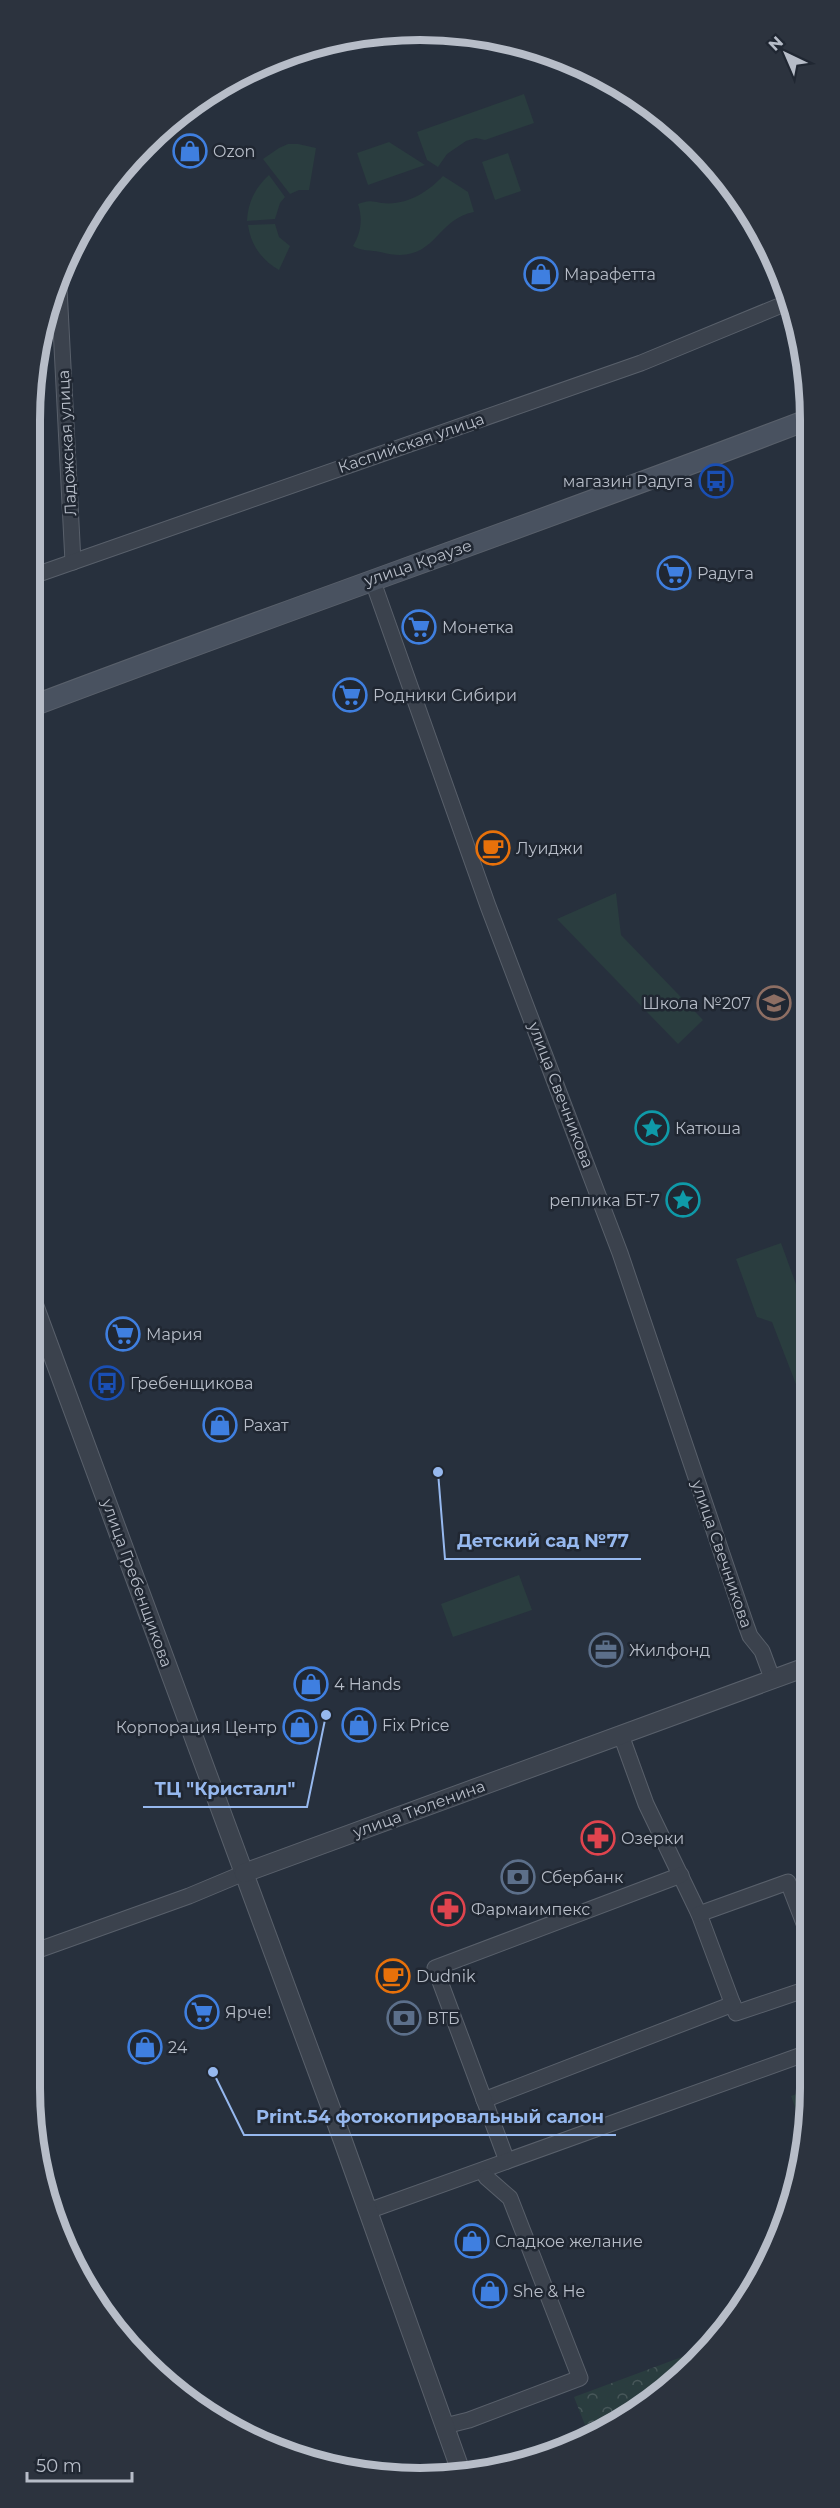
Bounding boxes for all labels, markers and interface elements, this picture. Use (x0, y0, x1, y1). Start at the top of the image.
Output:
north arrow (756, 24, 816, 84)
text: N (765, 32, 787, 55)
shop icon: Ozon (172, 133, 208, 169)
place label: Ozon (213, 142, 255, 161)
shop icon: Марафетта (523, 256, 559, 292)
place label: Марафетта (564, 265, 656, 284)
street label: Ладожская улица (54, 369, 80, 517)
street label: Каспийская улица (335, 409, 487, 477)
bus stop icon: магазин Радуга (698, 463, 734, 499)
place label: магазин Радуга (563, 472, 693, 491)
street label: улица Краузе (361, 536, 474, 591)
supermarket icon: Радуга (656, 555, 692, 591)
place label: Радуга (697, 564, 754, 583)
supermarket icon: Монетка (401, 609, 437, 645)
place label: Монетка (442, 618, 514, 637)
supermarket icon: Родники Сибири (332, 677, 368, 713)
place label: Родники Сибири (373, 686, 517, 705)
cafe icon: Луиджи (475, 830, 511, 866)
place label: Луиджи (516, 839, 583, 858)
school or university icon: Школа №207 (756, 985, 792, 1021)
place label: Школа №207 (642, 994, 751, 1013)
street label: улица Свечникова (524, 1018, 598, 1171)
place icon: Катюша (634, 1110, 670, 1146)
place label: Катюша (675, 1119, 741, 1138)
place icon: реплика БТ-7 (665, 1182, 701, 1218)
place label: реплика БТ-7 (549, 1191, 660, 1210)
supermarket icon: Мария (105, 1316, 141, 1352)
place label: Мария (146, 1325, 202, 1344)
bus stop icon: Гребенщикова (89, 1365, 125, 1401)
place label: Гребенщикова (130, 1374, 253, 1393)
shop icon: Рахат (202, 1407, 238, 1443)
place label: Рахат (243, 1416, 289, 1435)
street label: улица Свечникова (687, 1477, 756, 1630)
street label: улица Гребенщикова (97, 1495, 176, 1670)
callout: Детский сад №77 (445, 1523, 641, 1559)
text: Детский сад №77 (457, 1530, 629, 1552)
office icon: Жилфонд (588, 1632, 624, 1668)
place label: Жилфонд (629, 1641, 710, 1660)
shop icon: 4 Hands (293, 1666, 329, 1702)
place label: 4 Hands (334, 1675, 401, 1694)
shop icon: Fix Price (341, 1707, 377, 1743)
shop icon: Корпорация Центр (282, 1709, 318, 1745)
place label: Fix Price (382, 1716, 449, 1735)
place label: Корпорация Центр (116, 1718, 277, 1737)
callout: ТЦ "Кристалл" (143, 1771, 307, 1807)
street label: улица Тюленина (349, 1776, 488, 1842)
text: ТЦ "Кристалл" (155, 1778, 295, 1800)
pharmacy icon: Озерки (580, 1820, 616, 1856)
place label: Озерки (621, 1829, 684, 1848)
bank icon: Сбербанк (500, 1859, 536, 1895)
place label: Сбербанк (541, 1868, 624, 1887)
pharmacy icon: Фармаимпекс (430, 1891, 466, 1927)
place label: Фармаимпекс (471, 1900, 590, 1919)
cafe icon: Dudnik (375, 1958, 411, 1994)
place label: Dudnik (416, 1967, 476, 1986)
supermarket icon: Ярче! (184, 1994, 220, 2030)
bank icon: ВТБ (386, 2000, 422, 2036)
place label: Ярче! (225, 2003, 271, 2022)
place label: ВТБ (427, 2009, 460, 2028)
shop icon: 24 (127, 2029, 163, 2065)
place label: 24 (168, 2038, 188, 2057)
callout: Print.54 фотокопировальный салон (244, 2099, 616, 2135)
text: Print.54 фотокопировальный салон (256, 2106, 604, 2128)
shop icon: Сладкое желание (454, 2223, 490, 2259)
place label: Сладкое желание (495, 2232, 643, 2251)
shop icon: She & He (472, 2273, 508, 2309)
place label: She & He (513, 2282, 585, 2301)
scale bar (27, 2445, 132, 2483)
text: 50 m (36, 2455, 82, 2477)

